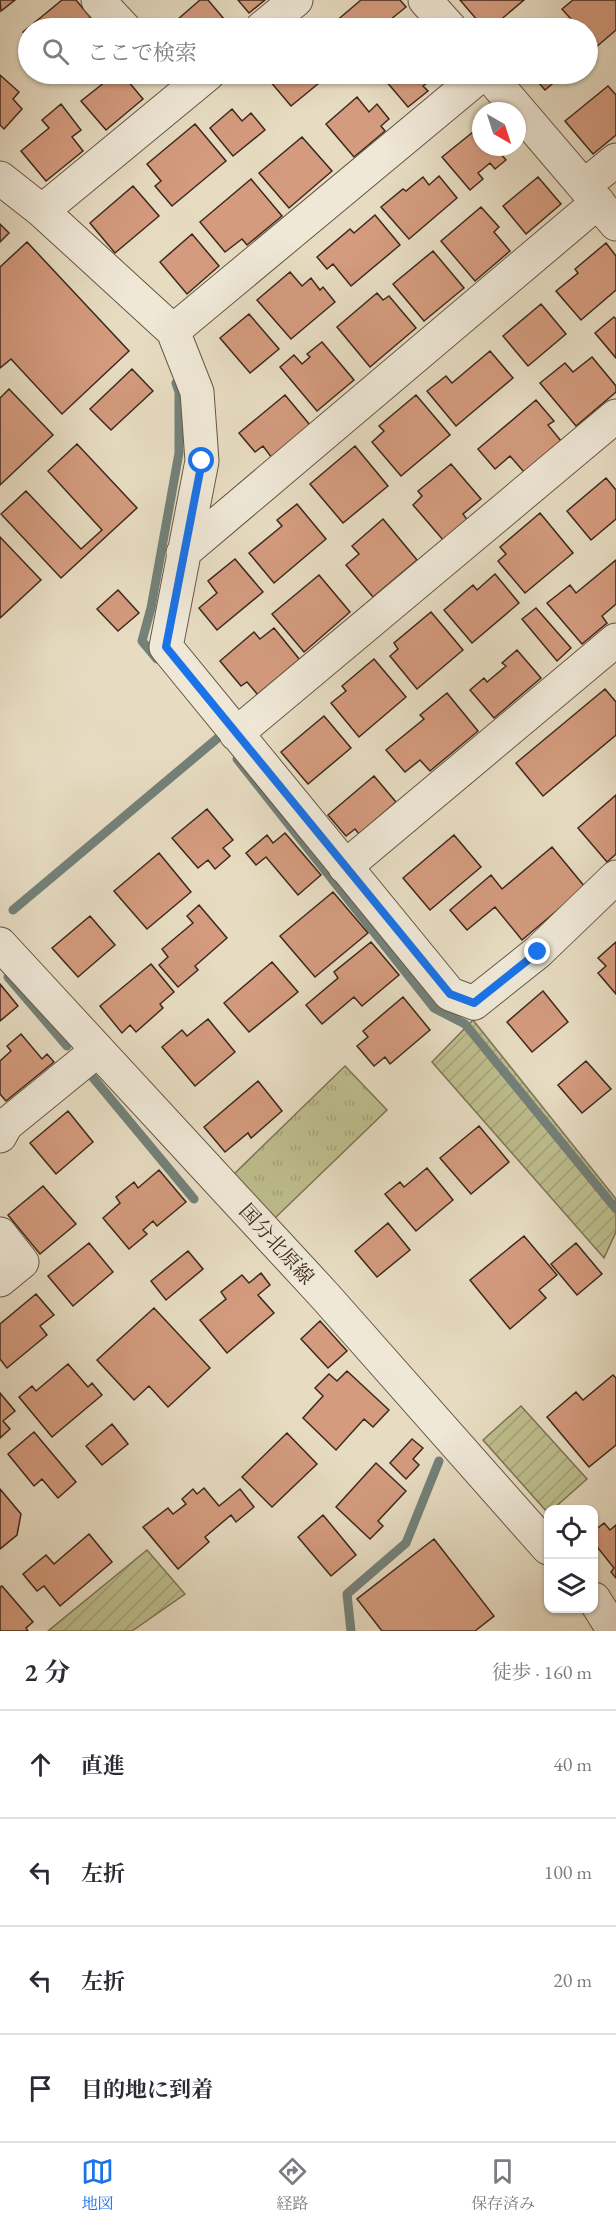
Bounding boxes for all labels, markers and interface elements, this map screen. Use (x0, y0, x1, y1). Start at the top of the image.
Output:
search box (18, 18, 598, 84)
icon: search (39, 35, 72, 68)
text: ここで検索 (87, 38, 197, 67)
north arrow (472, 102, 526, 156)
route start (188, 447, 214, 473)
route end (524, 938, 550, 964)
street label: 国分北原線 (234, 1198, 320, 1290)
map controls (544, 1505, 598, 1613)
button: locate (544, 1505, 598, 1559)
button: layers (544, 1559, 598, 1613)
text: 2 分 (24, 1655, 70, 1689)
text: 徒歩 · 160 m (492, 1659, 592, 1685)
icon: ahead (24, 1748, 57, 1781)
text: 直進 (81, 1751, 125, 1780)
text: 40 m (553, 1751, 592, 1777)
icon: left (24, 1856, 57, 1889)
text: 左折 (81, 1859, 125, 1888)
text: 100 m (544, 1859, 592, 1885)
icon: left (24, 1964, 57, 1997)
text: 左折 (81, 1967, 125, 1996)
text: 20 m (553, 1967, 592, 1993)
icon: arrive (24, 2072, 57, 2105)
text: 目的地に到着 (81, 2075, 213, 2104)
tab: 地図 (81, 2155, 114, 2214)
tab: 経路 (276, 2155, 309, 2214)
tab: 保存済み (471, 2155, 535, 2214)

